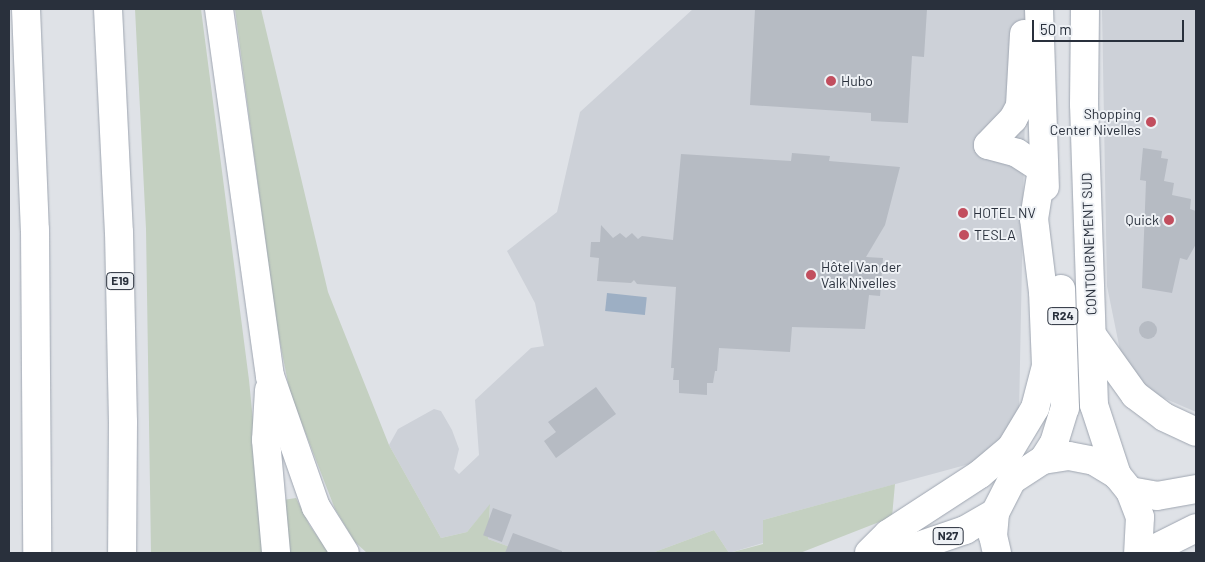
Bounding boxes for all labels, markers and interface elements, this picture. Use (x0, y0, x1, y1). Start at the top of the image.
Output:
scale bar (1035, 10, 1188, 42)
text: 50 m (1040, 20, 1072, 38)
place label: Hubo (841, 73, 873, 89)
marker: Hubo (825, 75, 837, 87)
place label: Shopping Center Nivelles (1050, 106, 1141, 138)
marker: Shopping Center Nivelles (1145, 116, 1157, 128)
street label: CONTOURNEMENT SUD (1078, 172, 1100, 316)
place label: HOTEL NV (973, 205, 1036, 221)
marker: HOTEL NV (957, 207, 969, 219)
place label: Quick (1126, 212, 1159, 228)
marker: Quick (1163, 214, 1175, 226)
place label: TESLA (974, 227, 1016, 243)
marker: TESLA (958, 229, 970, 241)
place label: Hôtel Van der Valk Nivelles (821, 259, 901, 292)
marker: Hôtel Van der Valk Nivelles (805, 269, 817, 281)
road number: E19 (105, 272, 135, 290)
road number: R24 (1047, 306, 1079, 326)
road number: N27 (932, 526, 964, 546)

